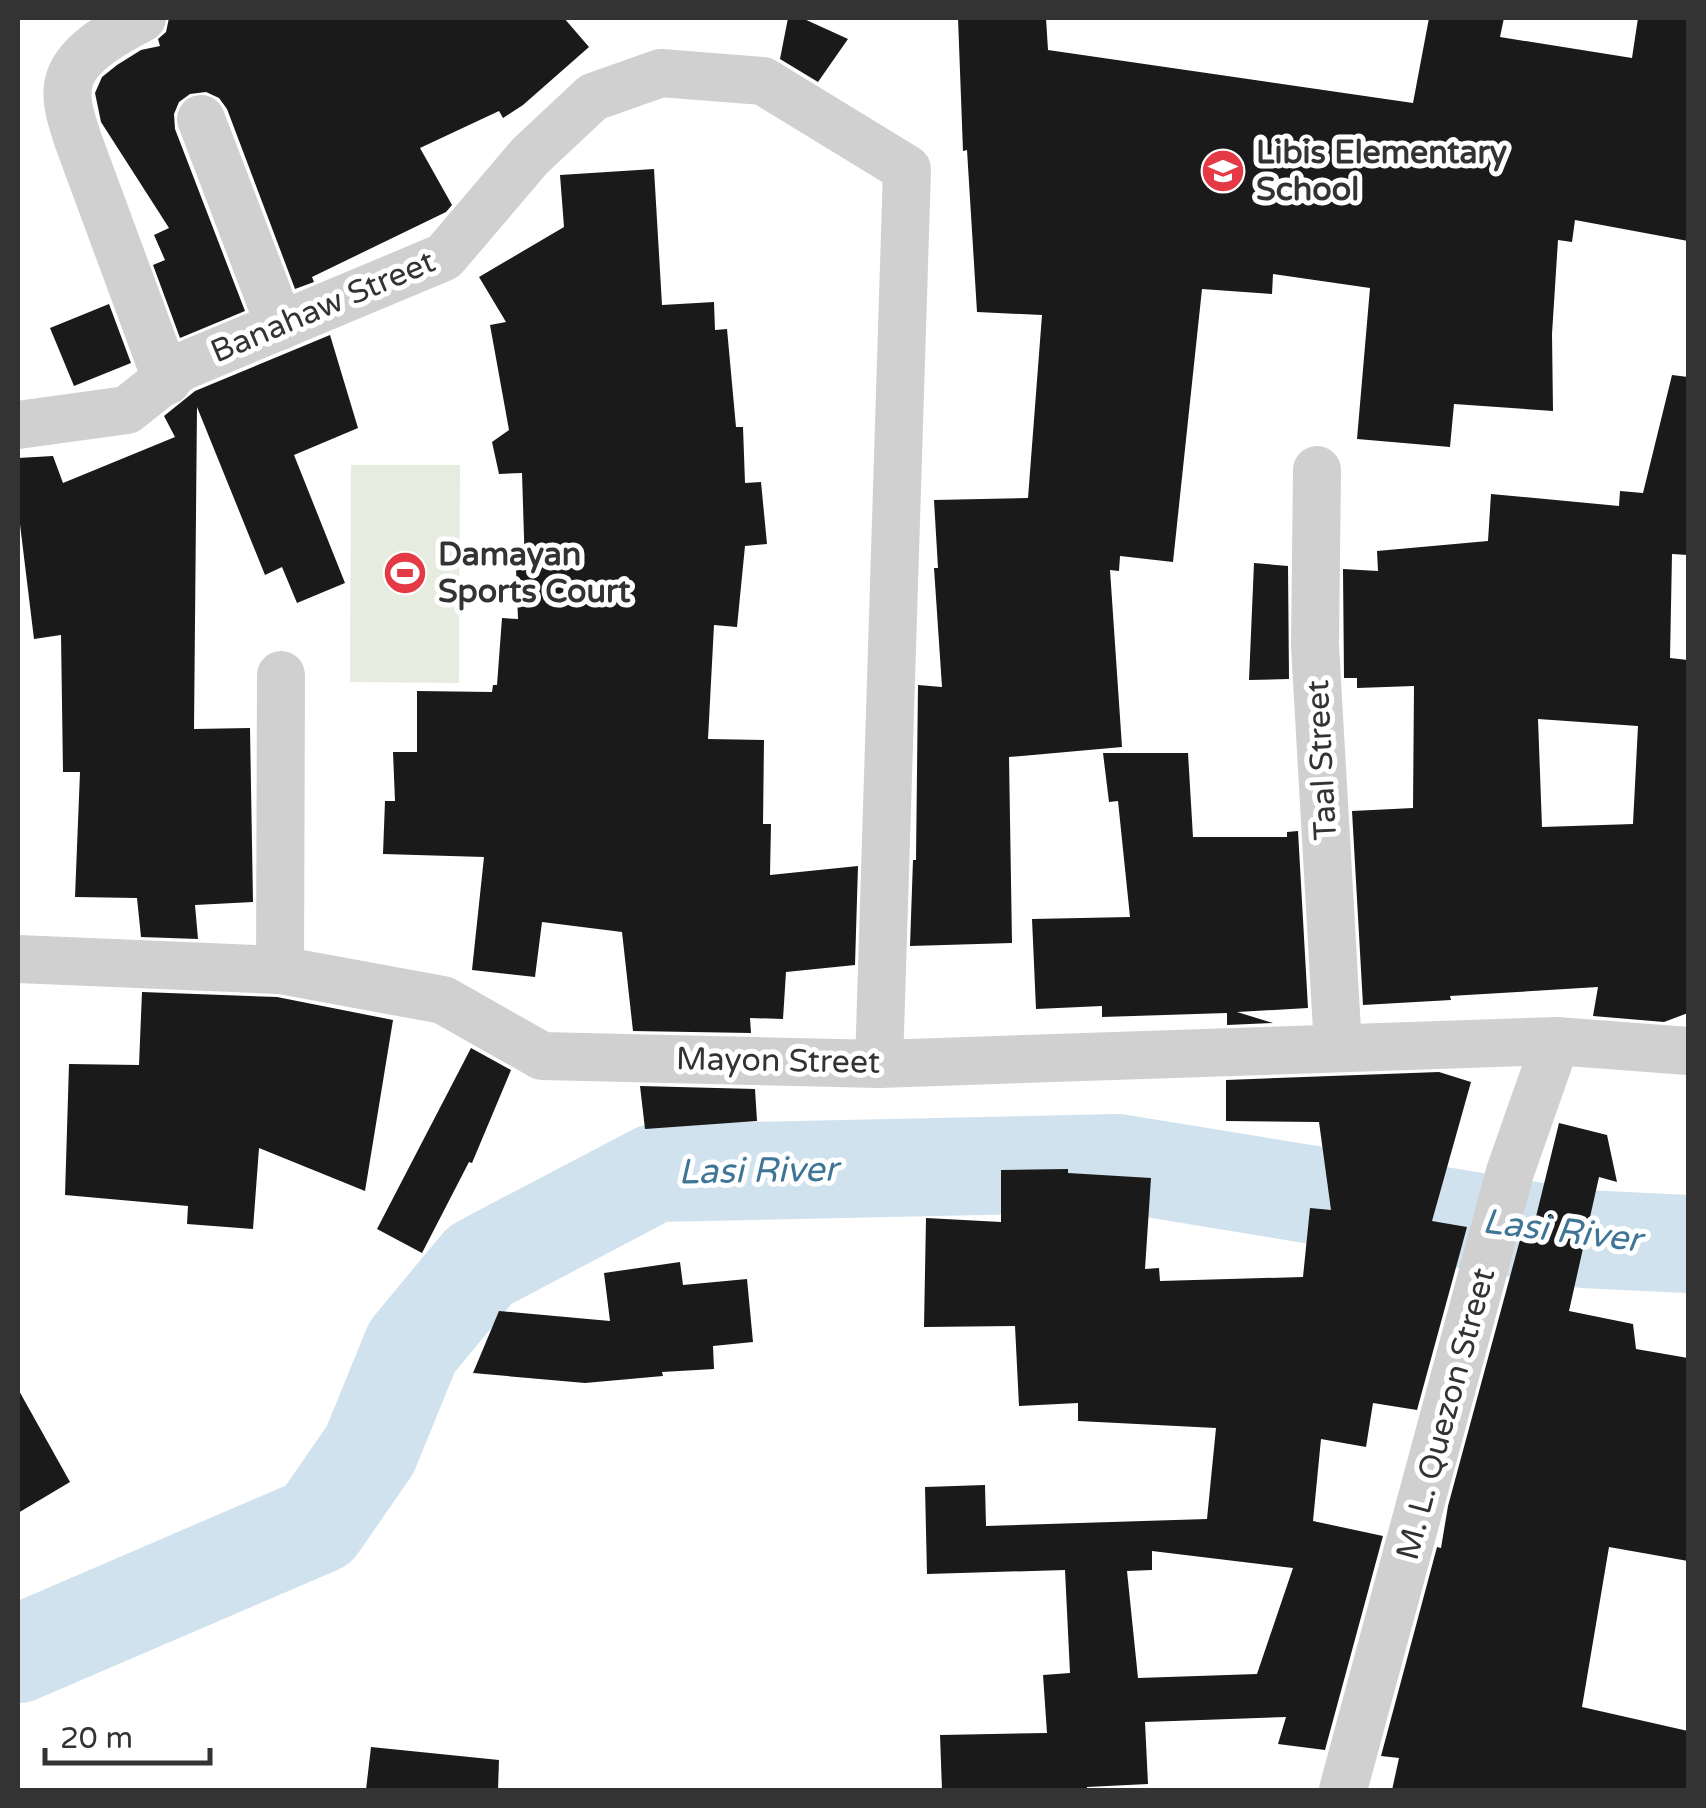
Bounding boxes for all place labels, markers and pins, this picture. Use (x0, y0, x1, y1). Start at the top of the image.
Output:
place label: Libis Elementary School (1256, 134, 1507, 209)
school or university icon: Libis Elementary School (1200, 148, 1246, 194)
place label: Damayan Sports Court (438, 536, 631, 611)
sports icon: Damayan Sports Court (382, 550, 428, 596)

